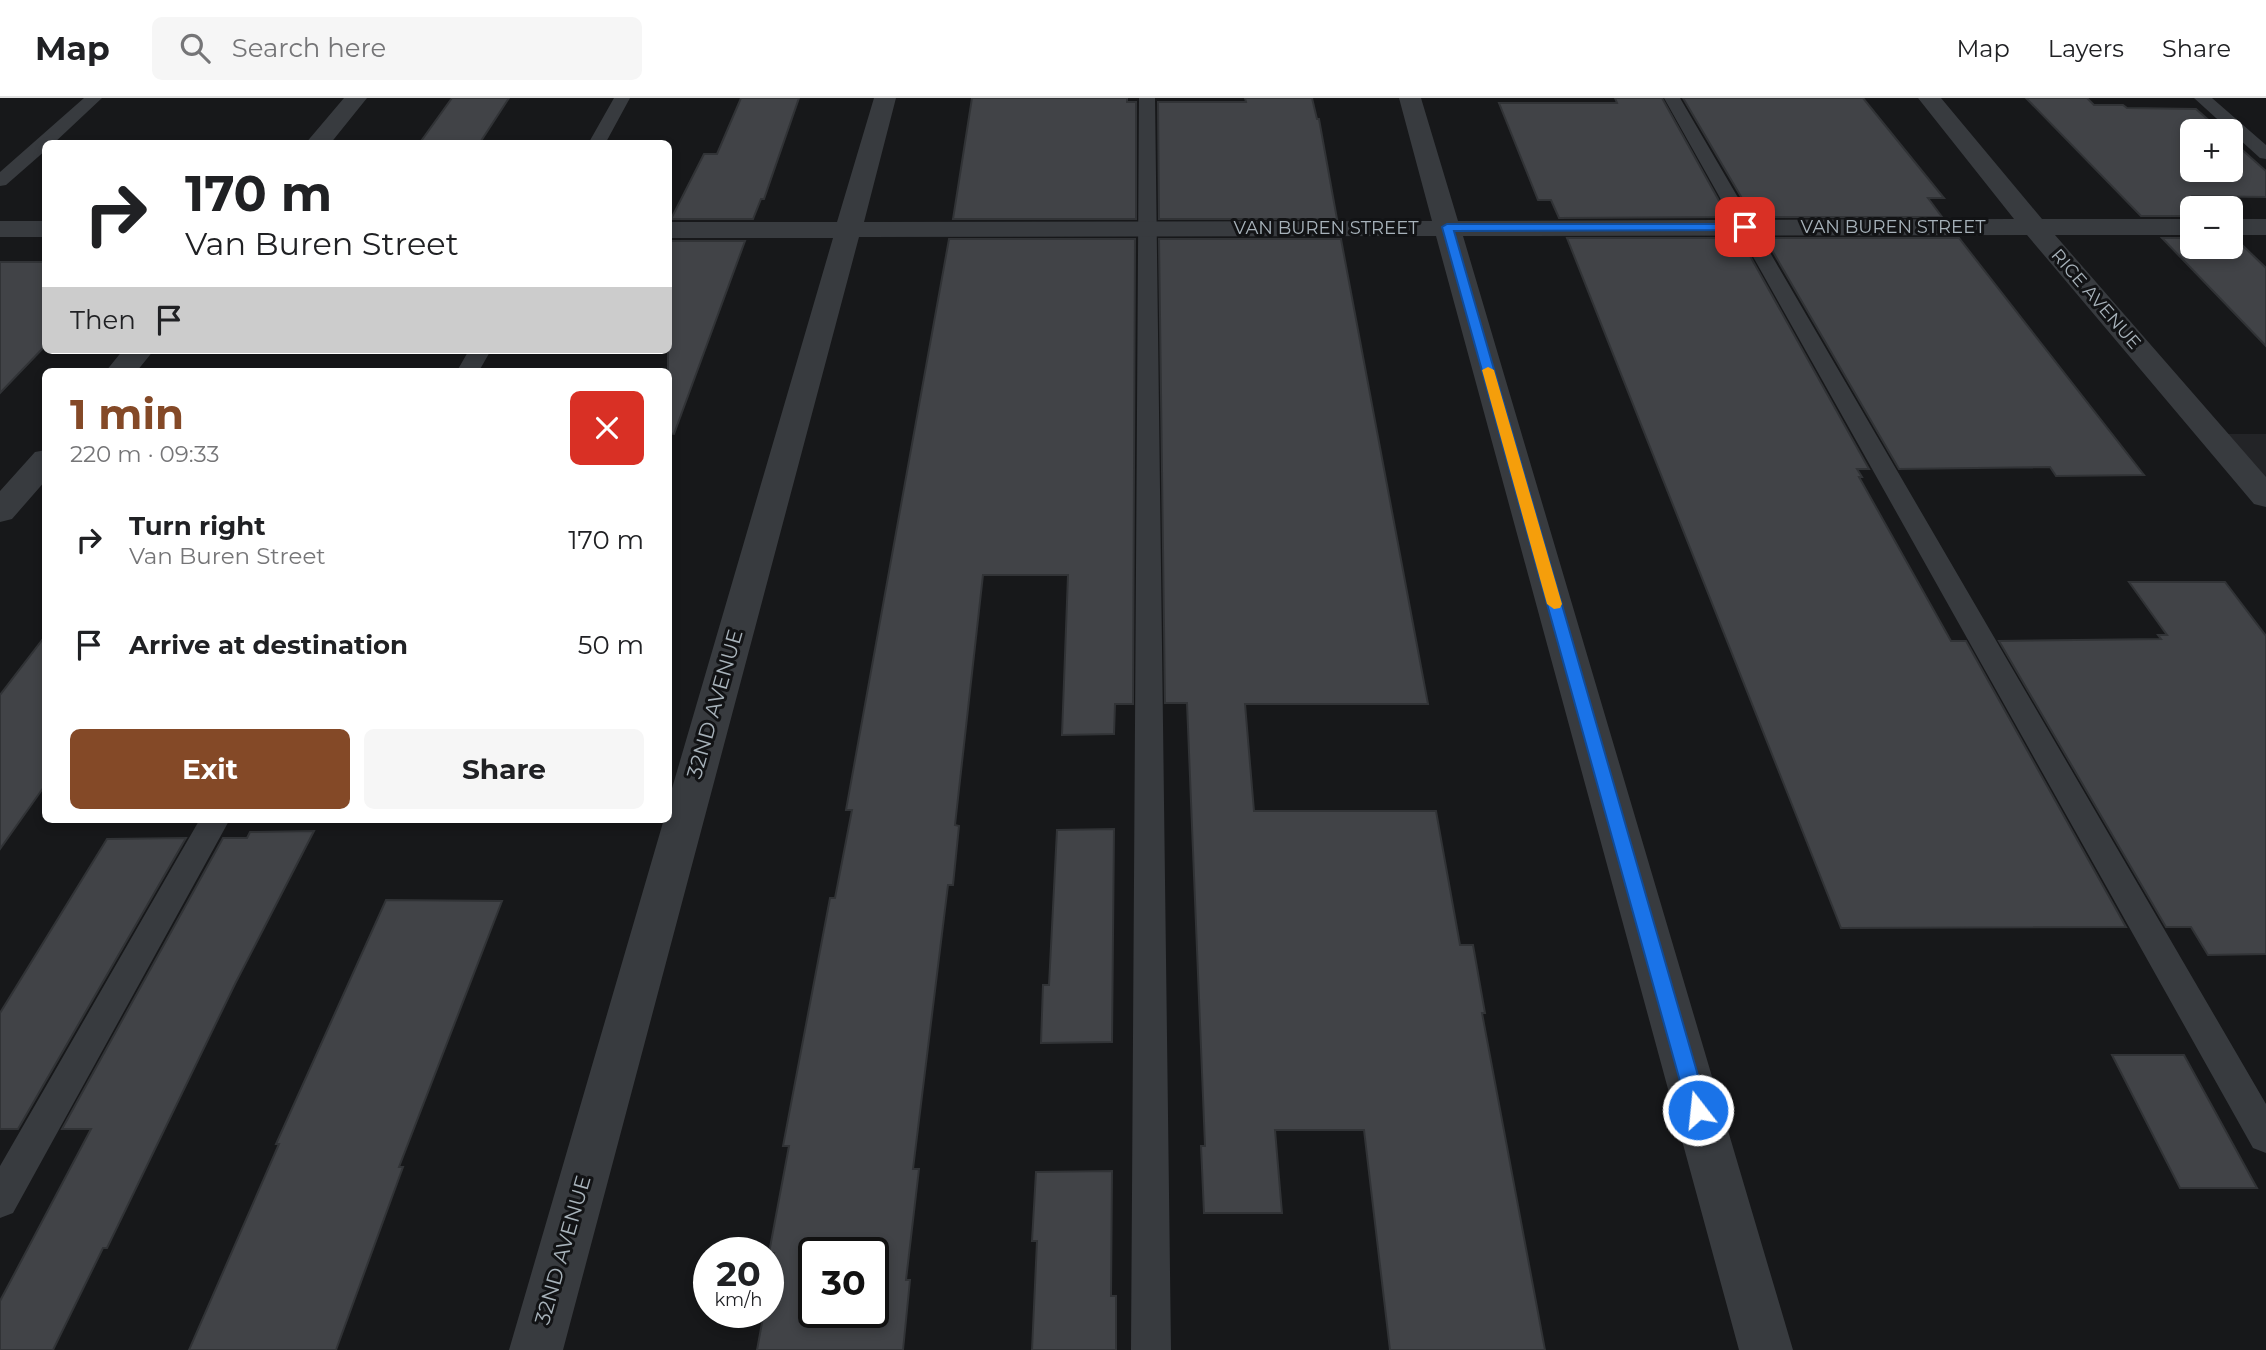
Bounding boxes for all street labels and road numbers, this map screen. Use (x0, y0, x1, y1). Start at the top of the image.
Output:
street label: VAN BUREN STREET (1800, 216, 1986, 238)
street label: VAN BUREN STREET (1233, 217, 1419, 239)
street label: RICE AVENUE (2047, 244, 2145, 354)
street label: 32ND AVENUE (681, 626, 748, 781)
street label: 32ND AVENUE (529, 1172, 596, 1327)

